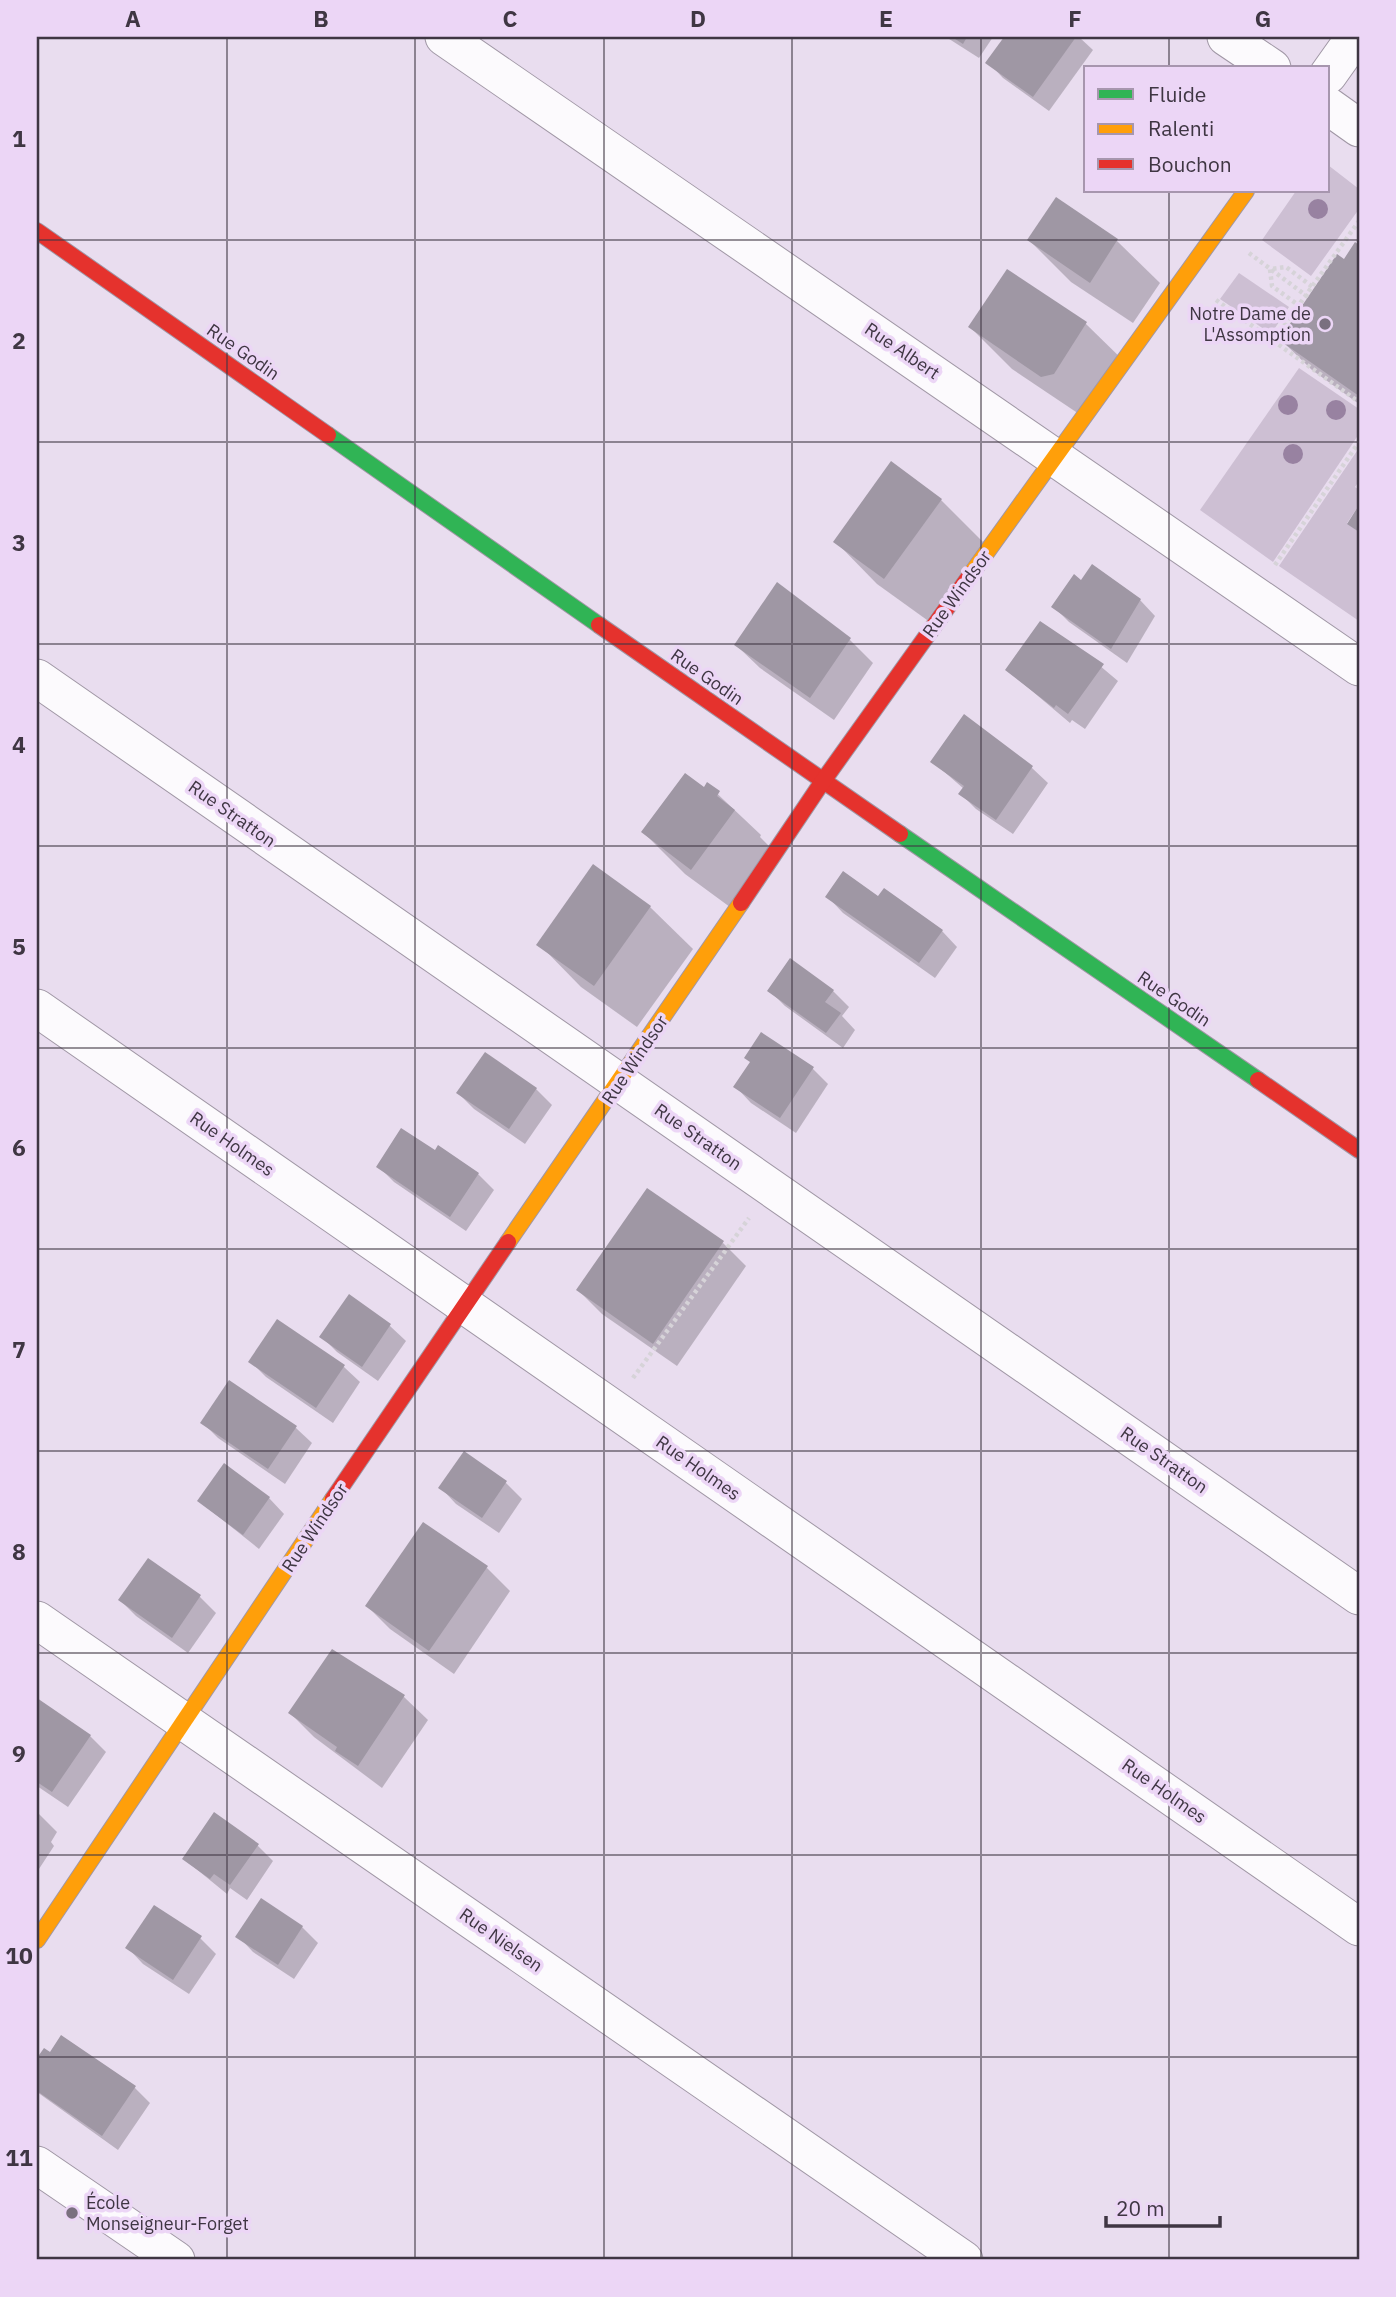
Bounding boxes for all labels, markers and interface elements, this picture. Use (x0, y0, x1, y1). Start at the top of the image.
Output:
text: A (125, 3, 141, 33)
text: B (313, 3, 329, 33)
text: C (503, 3, 518, 33)
text: D (690, 3, 706, 33)
text: E (879, 3, 893, 33)
text: F (1068, 3, 1082, 33)
text: G (1255, 3, 1271, 33)
legend (1084, 66, 1330, 192)
text: Fluide (1148, 80, 1206, 108)
text: Ralenti (1148, 114, 1214, 142)
text: 1 (12, 123, 26, 153)
text: Bouchon (1148, 150, 1232, 178)
place label: Notre Dame de L'Assomption (1189, 302, 1311, 346)
marker: Notre Dame de L'Assomption (1317, 316, 1333, 332)
street label: Rue Albert (860, 317, 944, 384)
street label: Rue Godin (202, 318, 284, 385)
text: 2 (12, 325, 26, 355)
text: 3 (12, 527, 26, 557)
street label: Rue Windsor (917, 545, 996, 642)
street label: Rue Godin (666, 643, 748, 710)
text: 4 (12, 729, 26, 759)
street label: Rue Stratton (184, 775, 280, 852)
text: 5 (12, 931, 26, 961)
street label: Rue Godin (1133, 966, 1215, 1032)
street label: Rue Windsor (596, 1010, 673, 1109)
street label: Rue Stratton (650, 1098, 746, 1175)
street label: Rue Holmes (186, 1106, 279, 1181)
text: 6 (12, 1132, 26, 1162)
text: 7 (12, 1334, 26, 1364)
street label: Rue Stratton (1116, 1421, 1212, 1498)
street label: Rue Holmes (652, 1430, 745, 1505)
street label: Rue Windsor (276, 1478, 353, 1577)
text: 8 (12, 1536, 26, 1566)
text: 9 (12, 1738, 26, 1768)
street label: Rue Holmes (1118, 1753, 1211, 1828)
street label: Rue Nielsen (455, 1902, 548, 1977)
text: 10 (5, 1940, 33, 1970)
text: 11 (5, 2142, 33, 2172)
scale bar (1106, 2185, 1219, 2229)
place label: École Monseigneur-Forget (86, 2191, 249, 2235)
text: 20 m (1116, 2194, 1165, 2222)
marker: École Monseigneur-Forget (64, 2205, 80, 2221)

